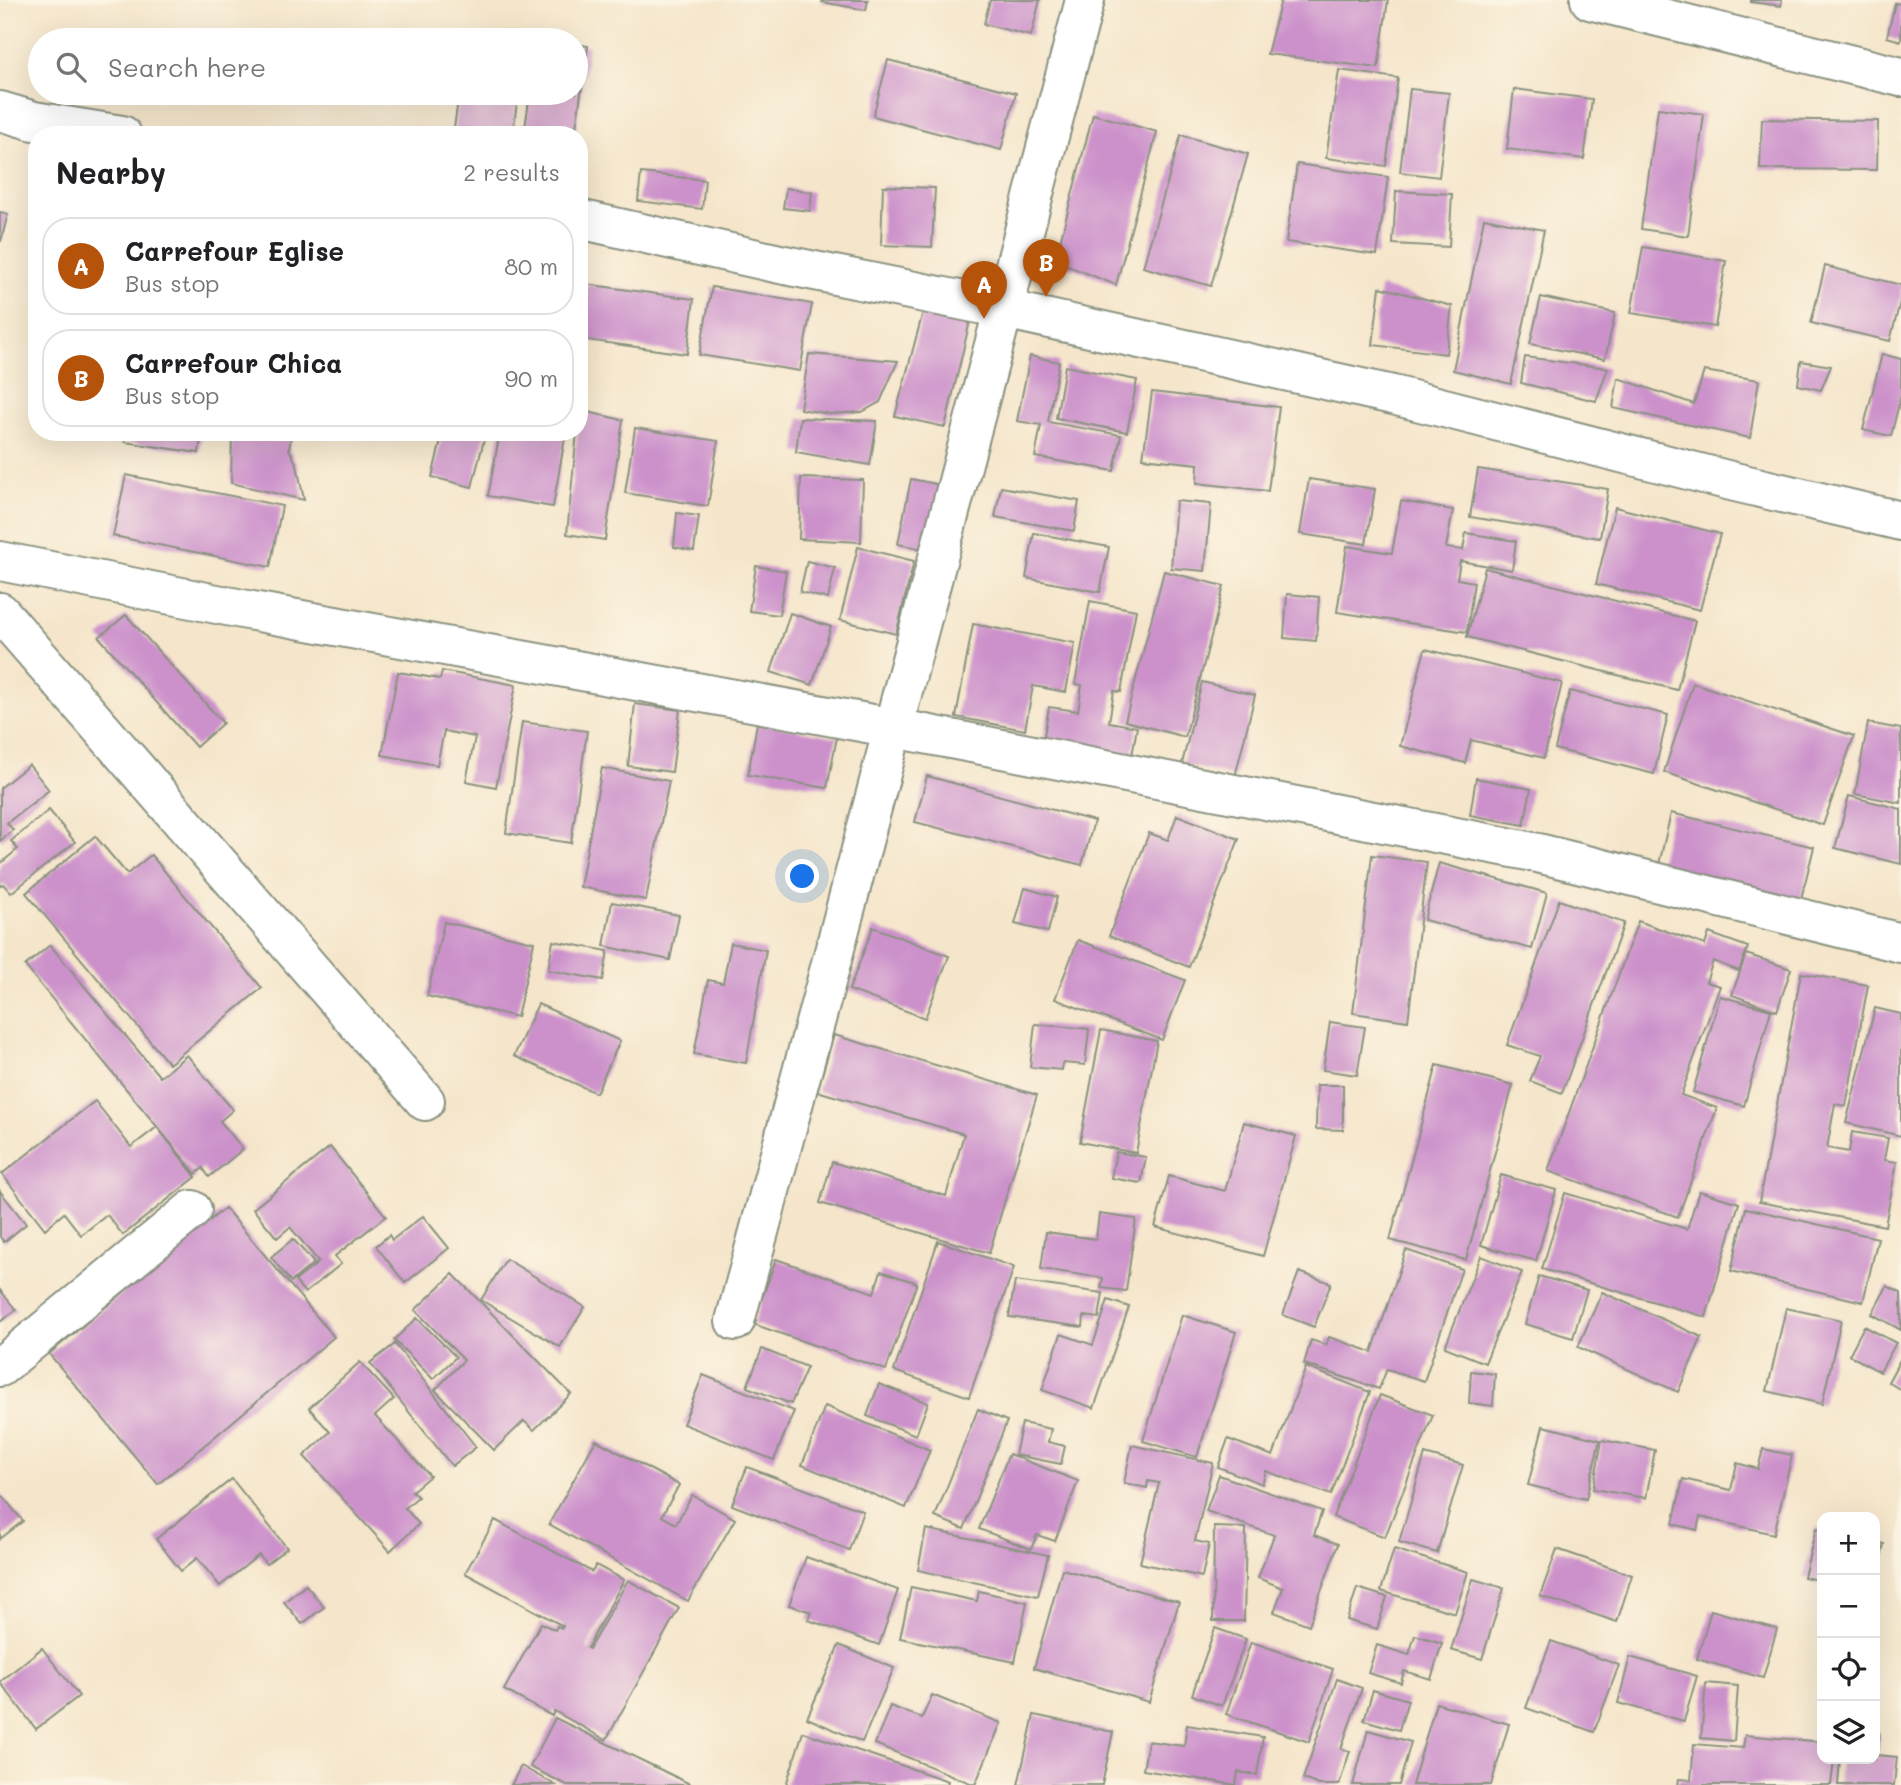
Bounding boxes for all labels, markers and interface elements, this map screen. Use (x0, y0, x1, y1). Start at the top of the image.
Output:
search box (28, 28, 588, 105)
icon: search (52, 48, 90, 86)
text: Search here (108, 50, 266, 84)
text: Nearby (56, 152, 166, 192)
text: 2 results (463, 157, 560, 187)
text: Carrefour Eglise (125, 234, 344, 268)
pin: B (1023, 239, 1069, 297)
text: A (73, 251, 89, 281)
text: 80 m (504, 251, 558, 281)
pin: A (961, 261, 1007, 319)
text: Bus stop (125, 268, 220, 298)
text: Carrefour Chica (125, 346, 342, 380)
text: B (73, 363, 89, 393)
text: 90 m (505, 363, 558, 393)
text: Bus stop (125, 380, 220, 410)
your location (785, 859, 819, 893)
map controls (1817, 1512, 1880, 1764)
button: + (1817, 1512, 1880, 1575)
button: − (1817, 1575, 1880, 1638)
button: locate (1817, 1638, 1880, 1701)
button: layers (1817, 1701, 1880, 1764)

